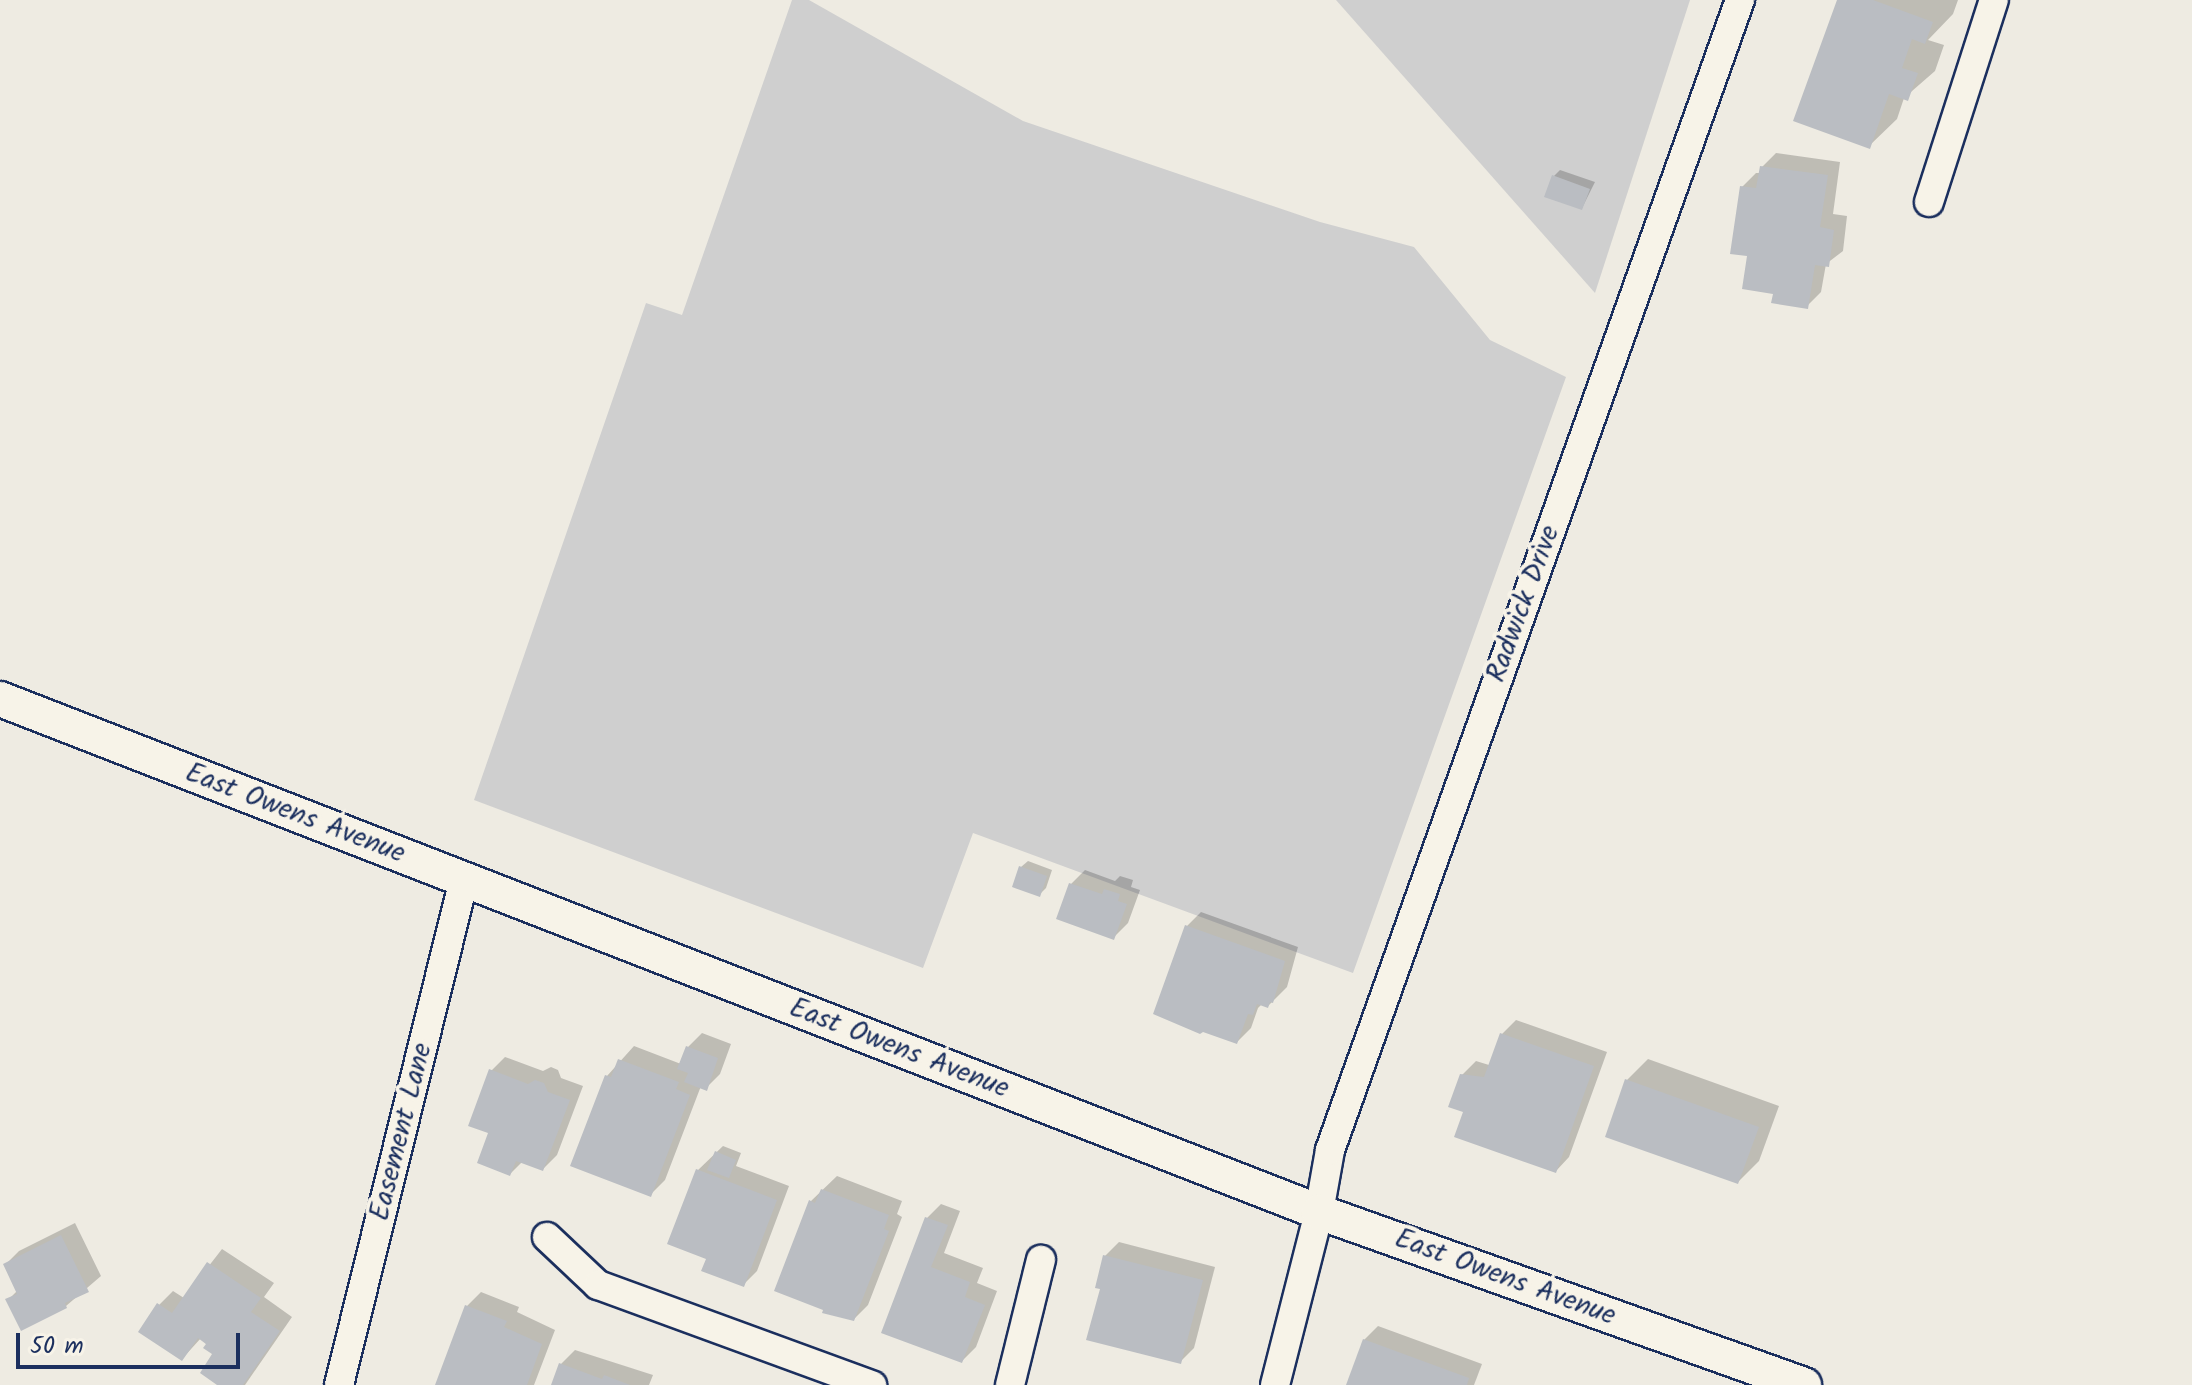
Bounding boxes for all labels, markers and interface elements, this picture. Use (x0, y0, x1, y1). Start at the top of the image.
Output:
street label: Radwick Drive (1480, 521, 1568, 687)
street label: East Owens Avenue (180, 757, 410, 871)
street label: East Owens Avenue (784, 992, 1014, 1106)
street label: Easement Lane (364, 1040, 440, 1224)
street label: East Owens Avenue (1390, 1222, 1620, 1334)
scale bar (20, 1317, 244, 1367)
text: 50 m (30, 1327, 84, 1366)

